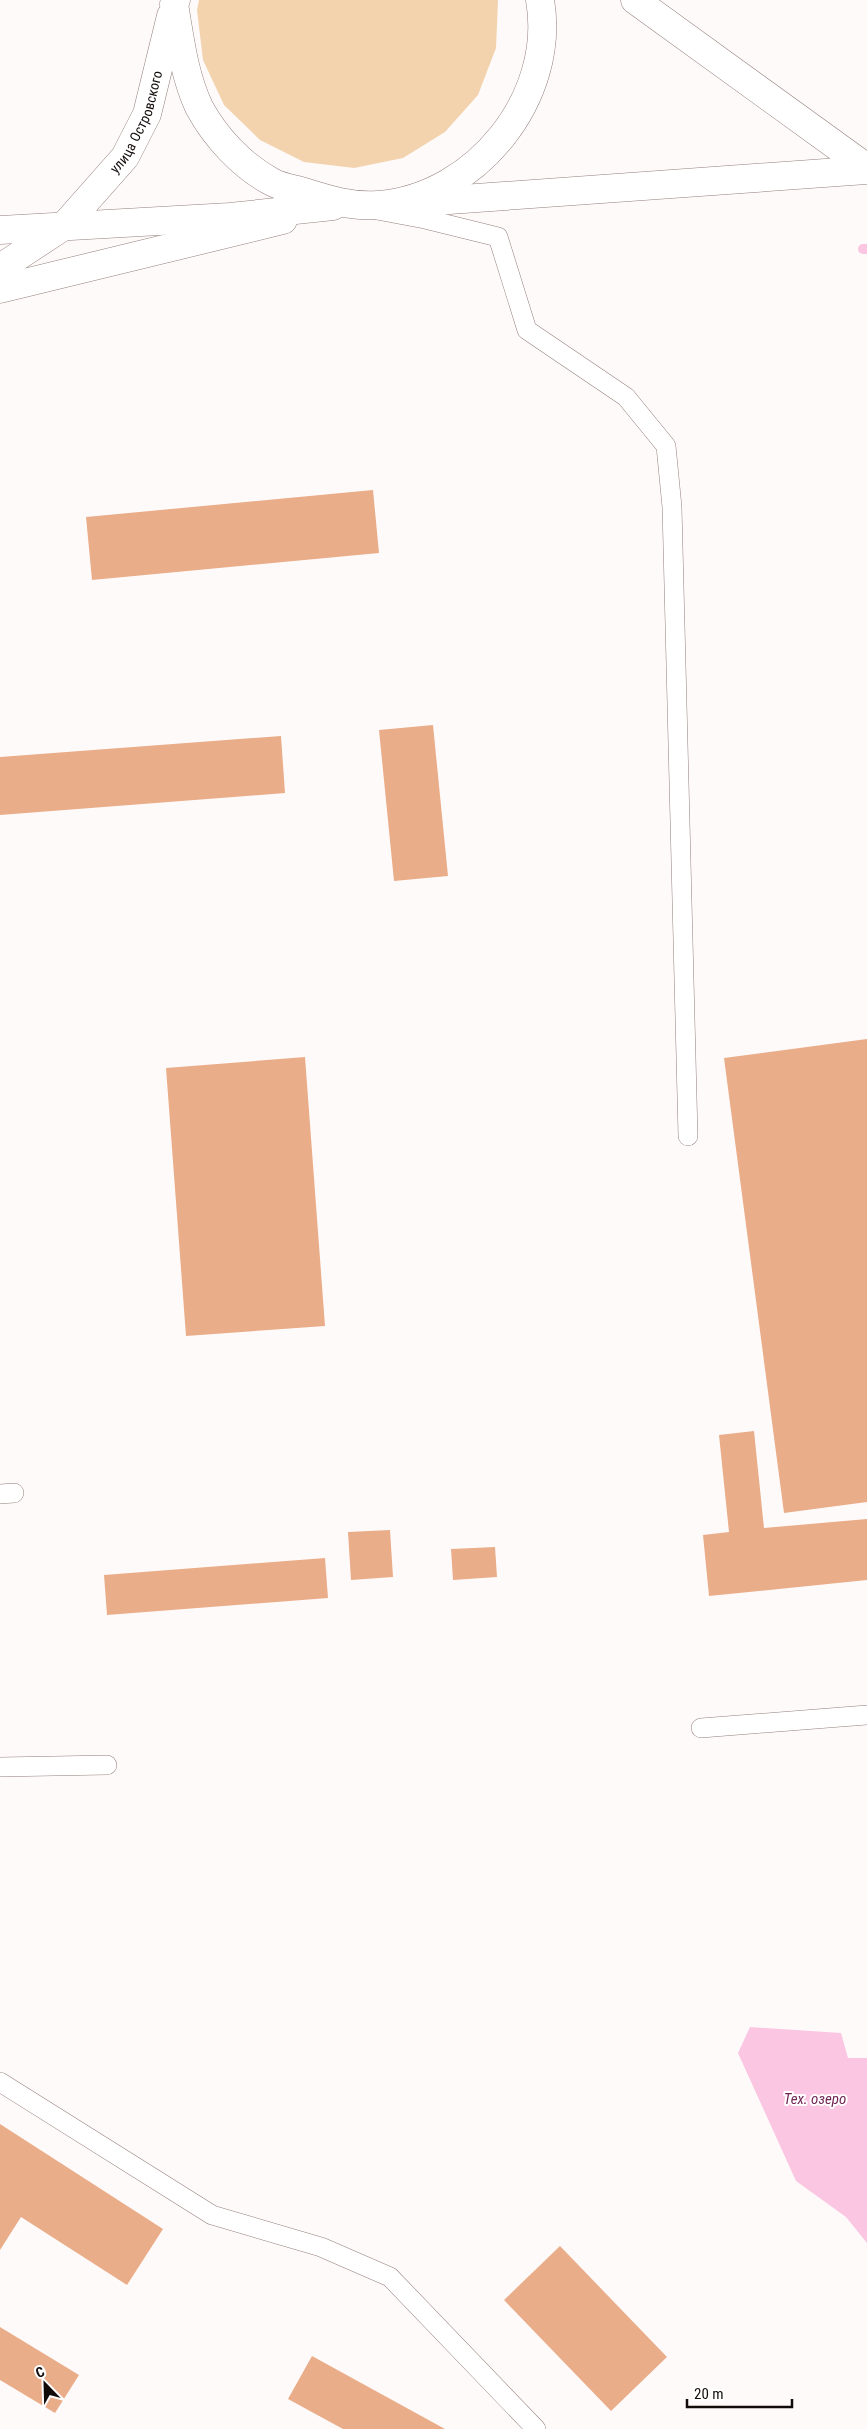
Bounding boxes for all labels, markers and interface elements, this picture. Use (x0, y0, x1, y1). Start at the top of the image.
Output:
street label: улица Островского (107, 69, 165, 176)
water label: Тех. озеро (784, 2090, 846, 2108)
north arrow (20, 2359, 70, 2409)
text: С (33, 2363, 47, 2381)
scale bar (687, 2376, 792, 2408)
text: 20 m (694, 2385, 724, 2403)

